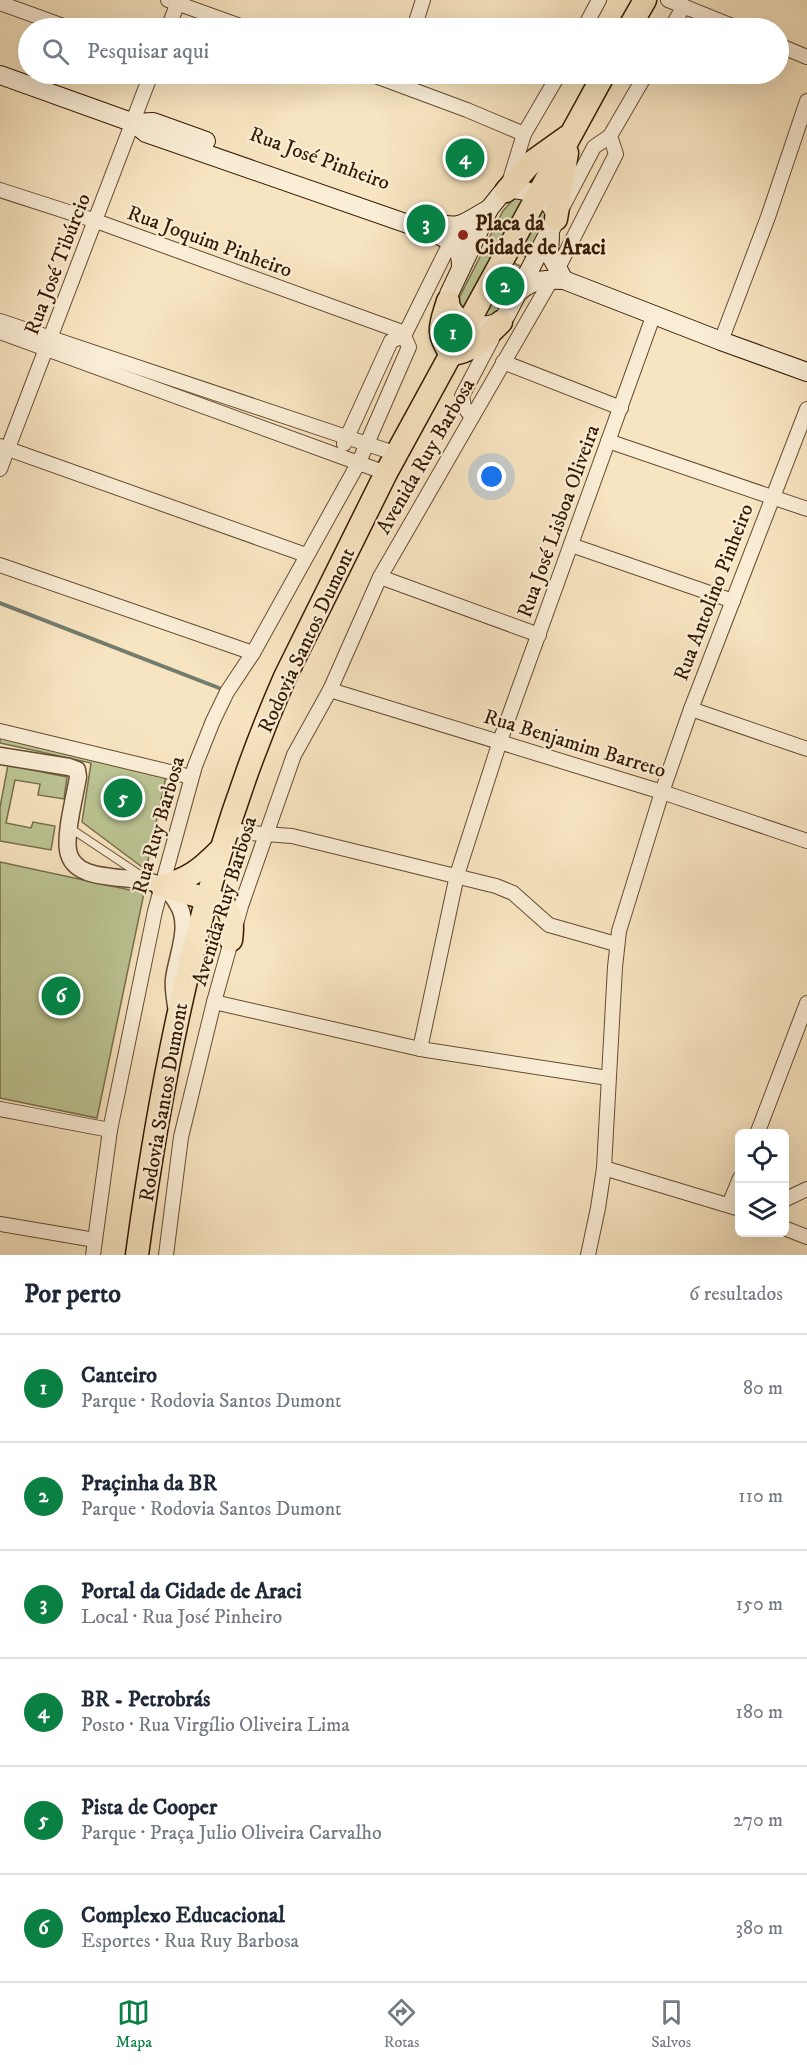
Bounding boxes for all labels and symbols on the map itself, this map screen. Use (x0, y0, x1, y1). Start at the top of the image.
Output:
street label: Rua José Pinheiro (246, 121, 393, 196)
pin: 4 (446, 136, 484, 180)
street label: Rua José Tibúrcio (19, 190, 97, 339)
street label: Rua Joquim Pinheiro (124, 200, 296, 284)
pin: 3 (406, 202, 446, 246)
place label: Placa da Cidade de Araci (475, 211, 606, 261)
marker: Placa da Cidade de Araci (456, 228, 470, 242)
pin: 2 (486, 264, 524, 308)
pin: 1 (434, 310, 472, 356)
street label: Avenida Ruy Barbosa (371, 374, 481, 539)
street label: Rua José Lisboa Oliveira (512, 421, 606, 621)
your location (477, 462, 506, 491)
street label: Rua Antolino Pinheiro (668, 500, 760, 685)
street label: Rodovia Santos Dumont (253, 543, 361, 737)
street label: Rua Benjamim Barreto (480, 704, 669, 784)
street label: Rua Ruy Barbosa (127, 753, 191, 897)
pin: 5 (104, 776, 142, 820)
street label: Avenida Ruy Barbosa (187, 813, 263, 989)
pin: 6 (42, 974, 80, 1018)
street label: Rodovia Santos Dumont (134, 1000, 194, 1204)

